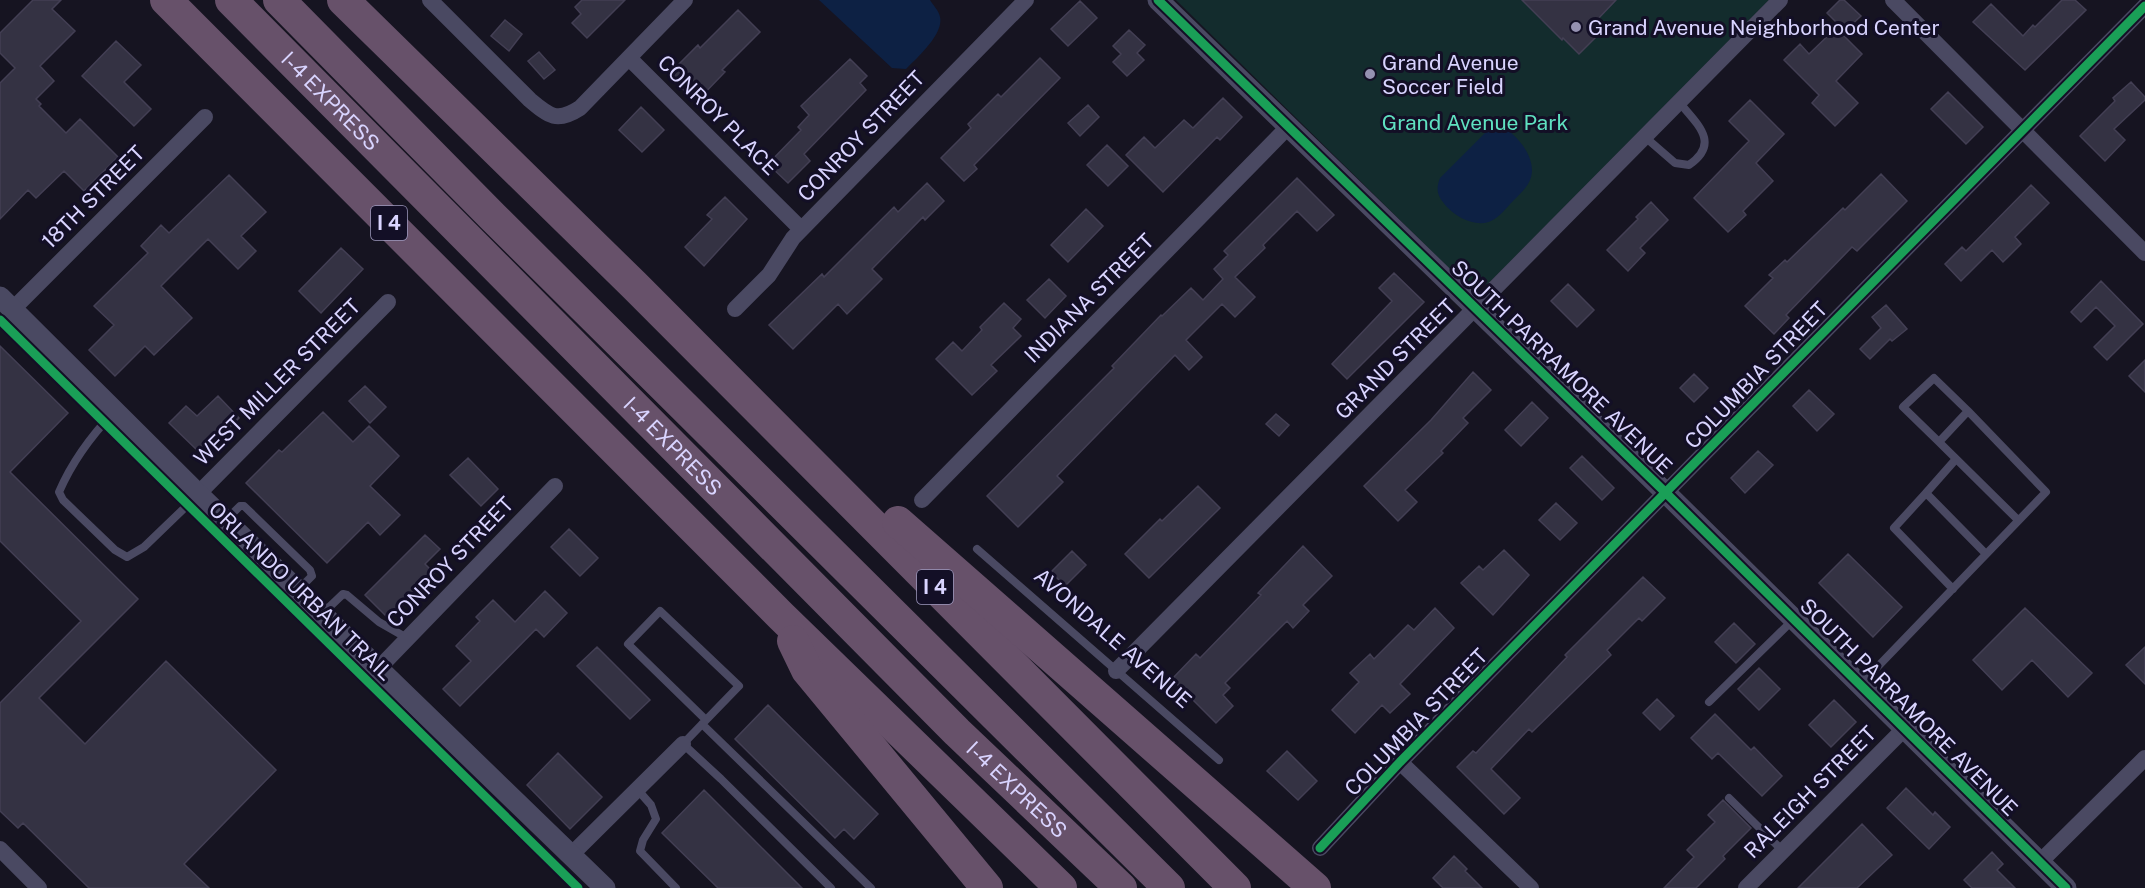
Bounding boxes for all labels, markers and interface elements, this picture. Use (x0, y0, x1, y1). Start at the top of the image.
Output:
place label: Grand Avenue Neighborhood Center (1588, 15, 1940, 40)
marker: Grand Avenue Neighborhood Center (1569, 20, 1583, 34)
street label: I-4 EXPRESS (277, 46, 385, 155)
street label: CONROY PLACE (653, 50, 783, 180)
place label: Grand Avenue Soccer Field (1382, 50, 1519, 99)
street label: CONROY STREET (792, 66, 930, 206)
marker: Grand Avenue Soccer Field (1363, 67, 1377, 81)
park label: Grand Avenue Park (1382, 110, 1568, 135)
street label: 18TH STREET (36, 140, 150, 254)
road number: I 4 (371, 206, 407, 240)
street label: INDIANA STREET (1019, 228, 1159, 368)
street label: SOUTH PARRAMORE AVENUE (1446, 255, 1678, 479)
street label: WEST MILLER STREET (189, 294, 365, 470)
street label: GRAND STREET (1330, 294, 1460, 424)
street label: COLUMBIA STREET (1679, 296, 1833, 454)
street label: I-4 EXPRESS (619, 391, 728, 501)
street label: CONROY STREET (381, 492, 519, 632)
street label: ORLANDO URBAN TRAIL (204, 496, 398, 686)
street label: AVONDALE AVENUE (1029, 563, 1197, 713)
road number: I 4 (917, 570, 953, 604)
street label: SOUTH PARRAMORE AVENUE (1795, 593, 2023, 821)
street label: COLUMBIA STREET (1339, 643, 1493, 801)
street label: RALEIGH STREET (1739, 721, 1881, 863)
street label: I-4 EXPRESS (962, 736, 1073, 843)

